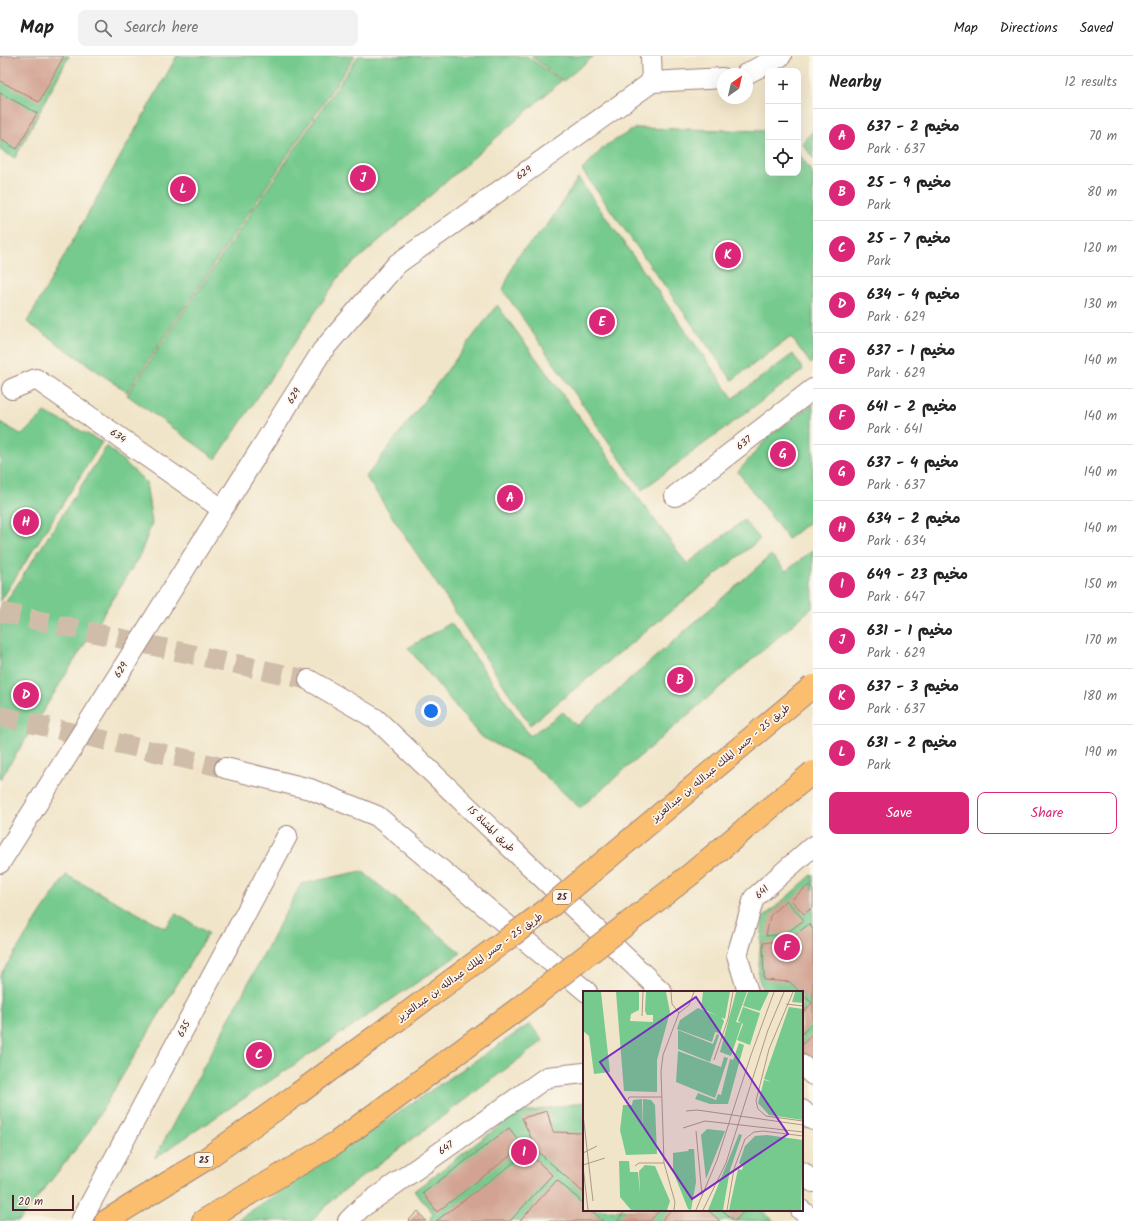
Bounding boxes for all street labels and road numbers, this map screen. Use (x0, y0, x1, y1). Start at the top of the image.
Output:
street label: 629 (513, 162, 535, 184)
street label: 629 (283, 385, 305, 407)
street label: 634 (107, 425, 130, 448)
street label: 637 (733, 432, 755, 454)
street label: 629 (110, 659, 132, 681)
street label: طريق 25 - جسر الملك عبدالله بن عبدالعزيز (647, 700, 794, 827)
street label: طريق المشاة 15 (463, 802, 519, 856)
street label: 641 (751, 881, 773, 903)
road number: 25 (553, 890, 571, 904)
street label: طريق 25 - جسر الملك عبدالله بن عبدالعزيز (393, 909, 546, 1026)
street label: 635 (173, 1017, 195, 1040)
street label: 647 (435, 1137, 457, 1159)
road number: 25 (195, 1153, 213, 1167)

